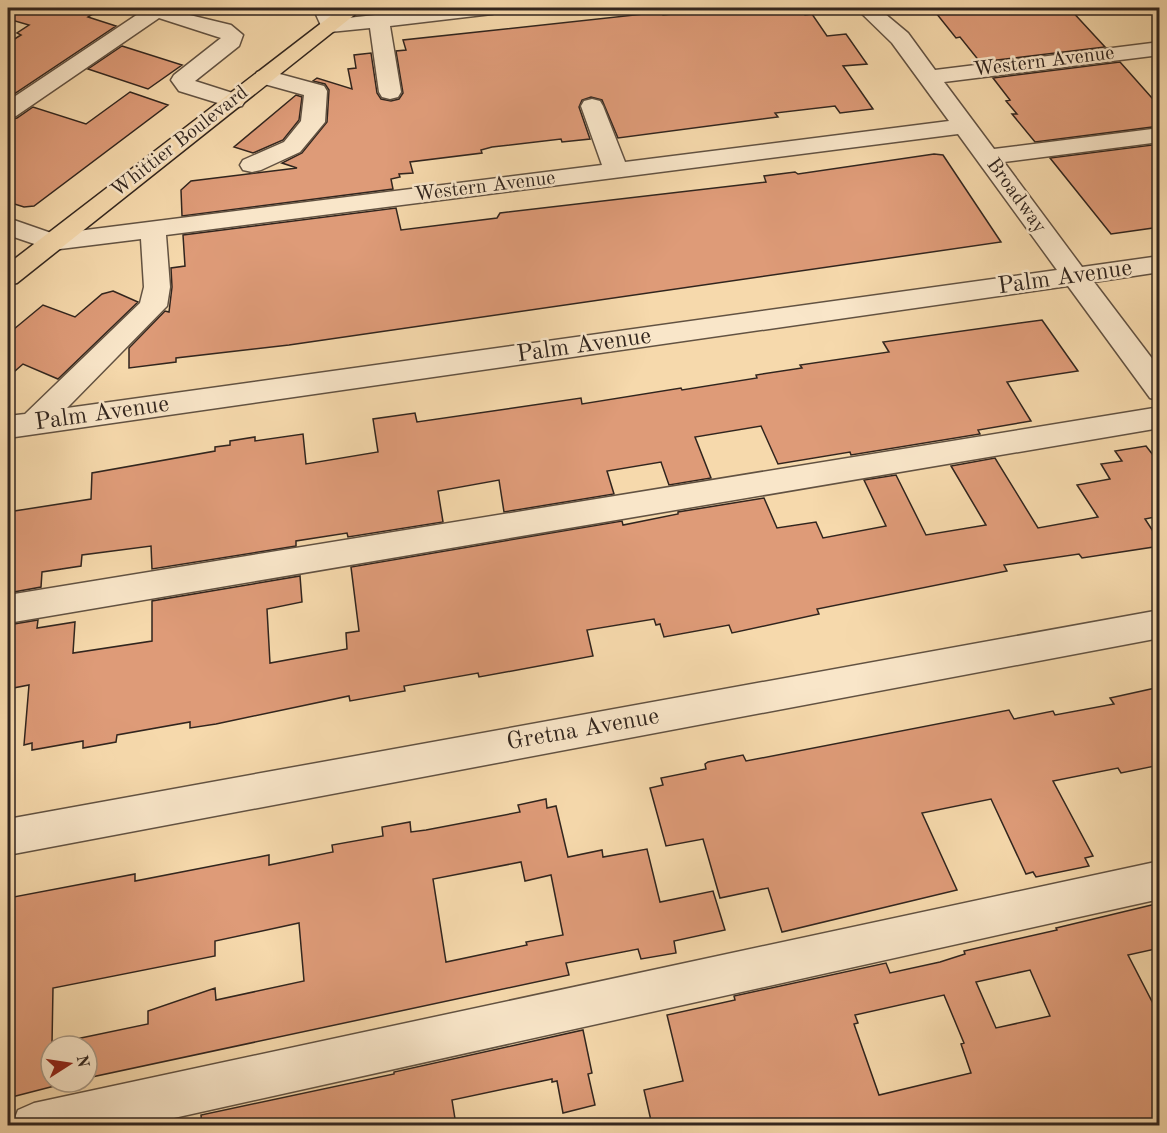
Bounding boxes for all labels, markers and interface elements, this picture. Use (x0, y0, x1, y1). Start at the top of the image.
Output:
street label: Western Avenue (972, 43, 1116, 81)
street label: Whittier Boulevard (108, 83, 252, 201)
street label: Broadway (982, 155, 1050, 238)
street label: Western Avenue (413, 168, 557, 206)
street label: Palm Avenue (996, 257, 1134, 299)
street label: Palm Avenue (515, 325, 653, 367)
street label: Palm Avenue (33, 393, 171, 435)
street label: Gretna Avenue (505, 705, 661, 755)
north arrow (39, 1034, 99, 1094)
text: N (73, 1054, 91, 1070)

